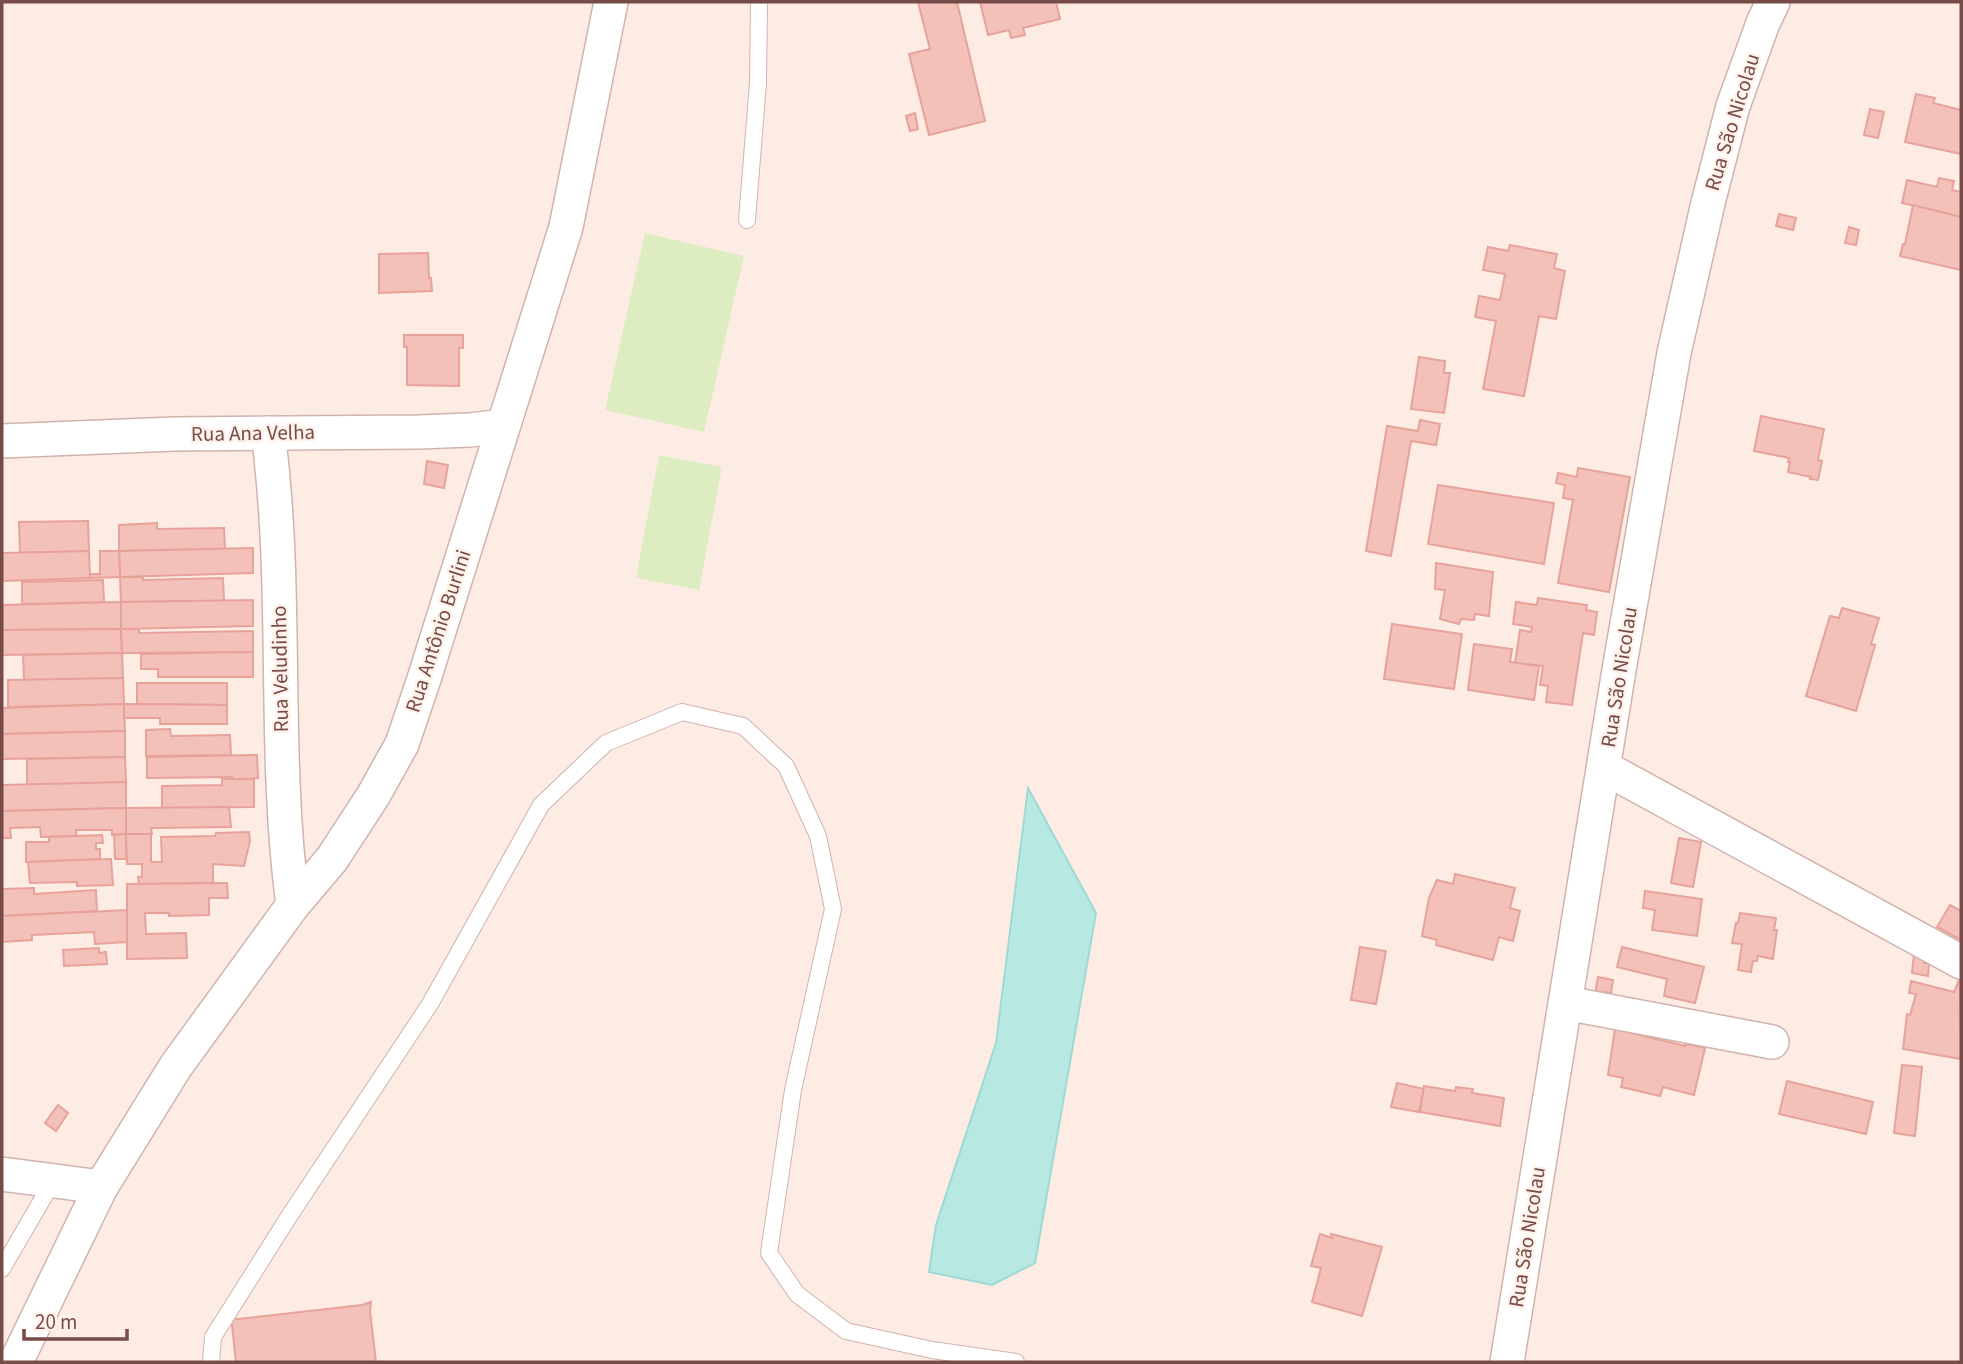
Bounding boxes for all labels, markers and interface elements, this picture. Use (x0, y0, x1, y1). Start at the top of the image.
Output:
street label: Rua São Nicolau (1697, 50, 1767, 194)
street label: Rua Ana Velha (191, 417, 315, 449)
street label: Rua Antônio Burlini (398, 546, 478, 716)
street label: Rua São Nicolau (1593, 604, 1645, 750)
street label: Rua Veludinho (264, 605, 296, 733)
street label: Rua São Nicolau (1501, 1164, 1553, 1310)
scale bar (24, 1298, 128, 1342)
text: 20 m (35, 1307, 77, 1337)

